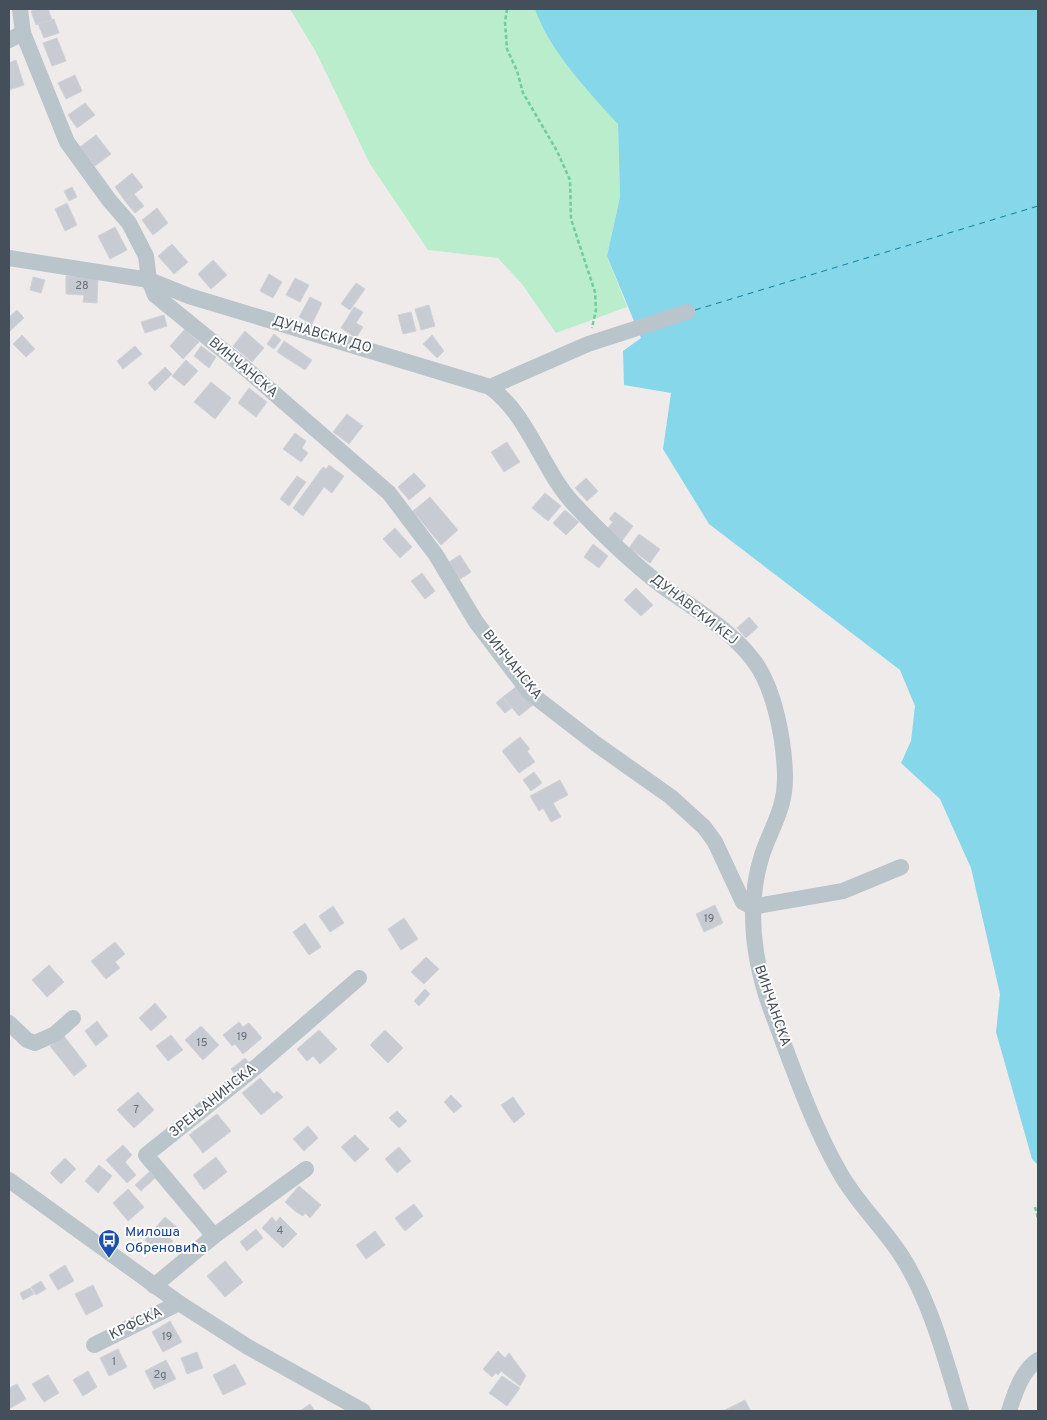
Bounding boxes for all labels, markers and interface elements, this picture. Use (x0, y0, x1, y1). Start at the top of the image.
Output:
house number: 28 (75, 279, 89, 293)
street label: ДУНАВСКИ ДО (270, 313, 374, 357)
street label: ВИНЧАНСКА (205, 334, 281, 402)
street label: ДУНАВСКИ КЕЈ (647, 571, 741, 649)
street label: ВИНЧАНСКА (479, 627, 545, 703)
house number: 19 (704, 912, 714, 926)
street label: ВИНЧАНСКА (750, 963, 794, 1049)
house number: 19 (237, 1030, 247, 1044)
house number: 15 (197, 1036, 208, 1050)
street label: ЗРЕЊАНИНСКА (166, 1061, 260, 1141)
house number: 7 (133, 1103, 139, 1117)
place label: Милоша Обреновића (125, 1224, 207, 1257)
house number: 4 (277, 1224, 284, 1238)
bus stop icon: Милоша Обреновића (97, 1228, 121, 1259)
street label: КРФСКА (107, 1304, 165, 1344)
house number: 19 (162, 1330, 172, 1344)
house number: 1 (112, 1355, 116, 1369)
house number: 2g (154, 1368, 166, 1382)

